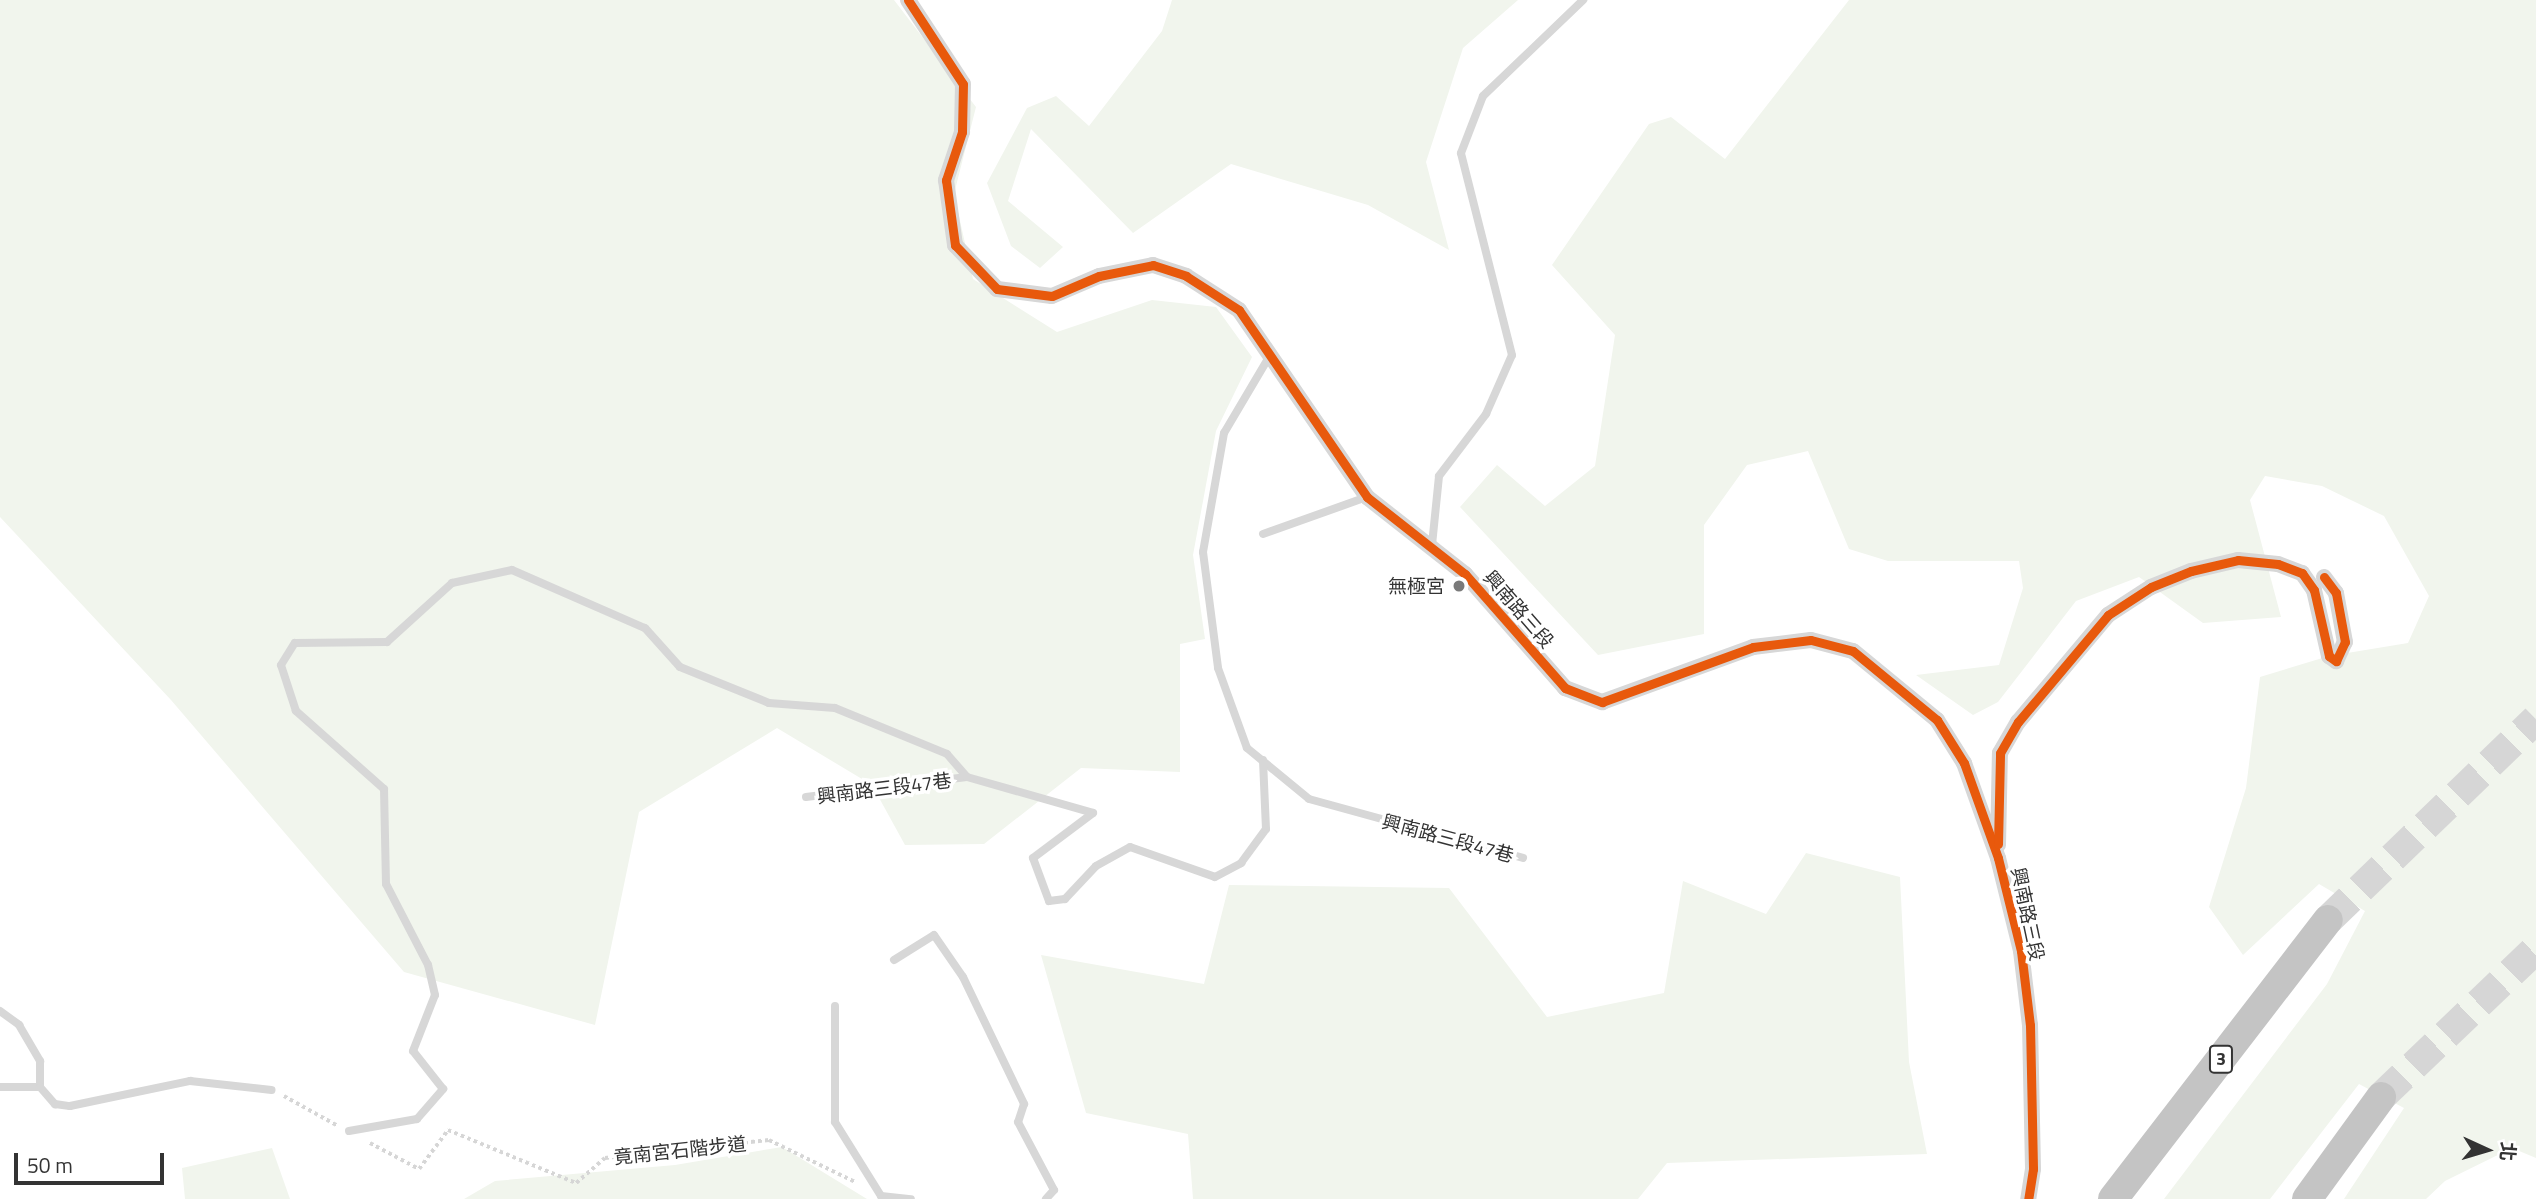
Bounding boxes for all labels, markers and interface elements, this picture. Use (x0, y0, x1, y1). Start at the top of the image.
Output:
street label: 興南路三段 (1479, 566, 1559, 652)
place label: 無極宮 (1388, 575, 1445, 597)
marker: 無極宮 (1451, 578, 1467, 594)
street label: 興南路三段47巷 (815, 768, 953, 808)
street label: 興南路三段47巷 (1380, 809, 1516, 867)
street label: 興南路三段 (2007, 865, 2049, 963)
road number: 3 (2209, 1044, 2233, 1074)
north arrow (2452, 1115, 2522, 1185)
street label: 竟南宮石階步道 (613, 1132, 747, 1168)
scale bar (18, 1140, 168, 1184)
text: 北 (2493, 1141, 2524, 1162)
text: 50 m (27, 1149, 73, 1181)

